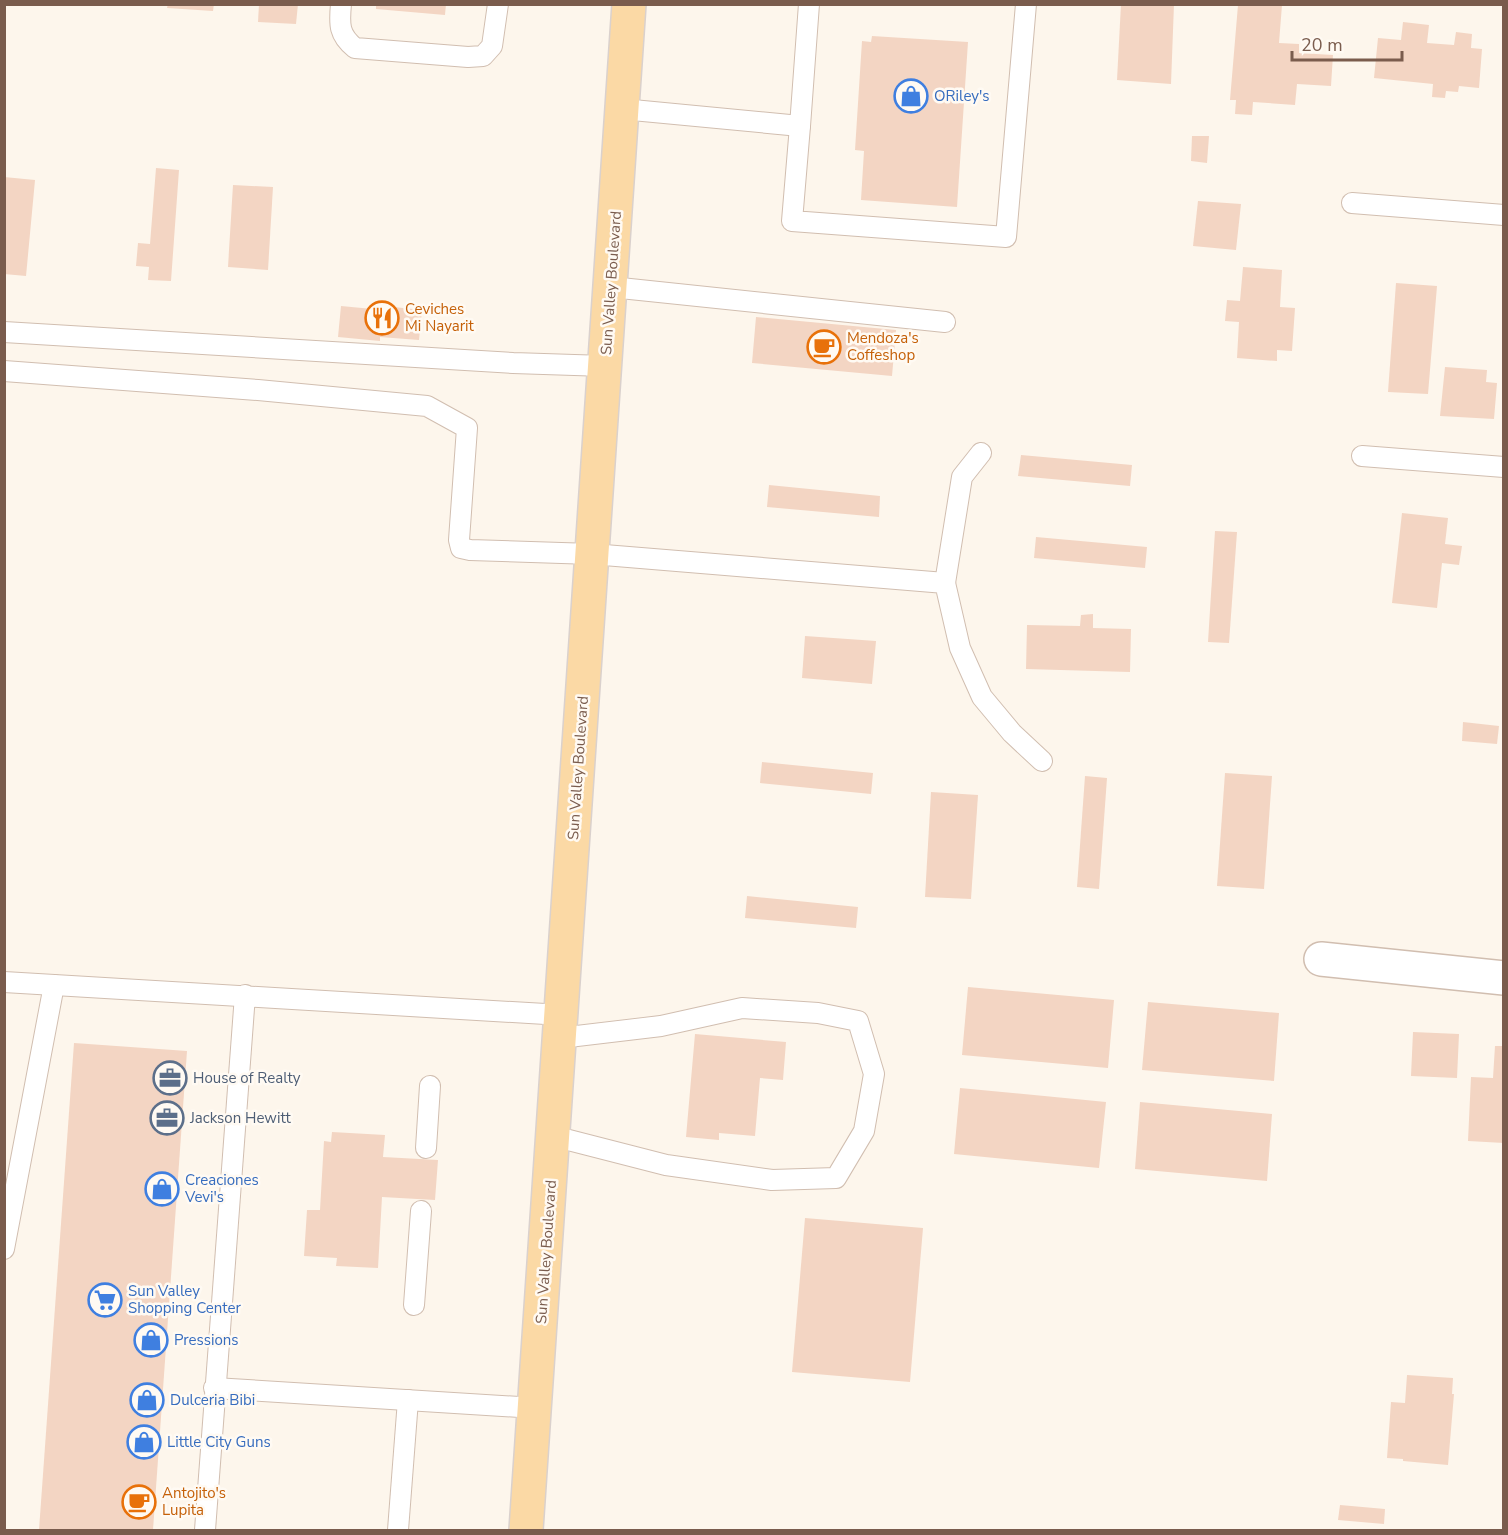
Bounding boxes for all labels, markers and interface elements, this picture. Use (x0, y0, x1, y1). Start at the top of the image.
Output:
scale bar (1292, 24, 1402, 62)
text: 20 m (1301, 33, 1343, 57)
shop icon: ORiley's (893, 78, 929, 114)
place label: ORiley's (934, 86, 990, 106)
street label: Sun Valley Boulevard (596, 210, 626, 356)
place label: Ceviches Mi Nayarit (405, 299, 474, 336)
restaurant icon: Ceviches Mi Nayarit (364, 300, 400, 336)
place label: Mendoza's Coffeshop (847, 328, 919, 365)
cafe icon: Mendoza's Coffeshop (806, 329, 842, 365)
street label: Sun Valley Boulevard (563, 695, 593, 841)
office icon: House of Realty (152, 1060, 188, 1096)
place label: House of Realty (193, 1068, 301, 1088)
office icon: Jackson Hewitt (149, 1100, 185, 1136)
place label: Jackson Hewitt (189, 1108, 291, 1128)
place label: Creaciones Vevi's (184, 1170, 259, 1207)
shop icon: Creaciones Vevi's (144, 1171, 180, 1207)
street label: Sun Valley Boulevard (531, 1179, 561, 1325)
place label: Sun Valley Shopping Center (128, 1281, 241, 1318)
supermarket icon: Sun Valley Shopping Center (87, 1282, 123, 1318)
shop icon: Pressions (133, 1322, 169, 1358)
place label: Pressions (174, 1330, 239, 1350)
shop icon: Dulceria Bibi (129, 1382, 165, 1418)
place label: Dulceria Bibi (170, 1390, 255, 1410)
shop icon: Little City Guns (126, 1424, 162, 1460)
place label: Little City Guns (167, 1432, 271, 1452)
place label: Antojito's Lupita (162, 1483, 226, 1520)
cafe icon: Antojito's Lupita (121, 1484, 157, 1520)

